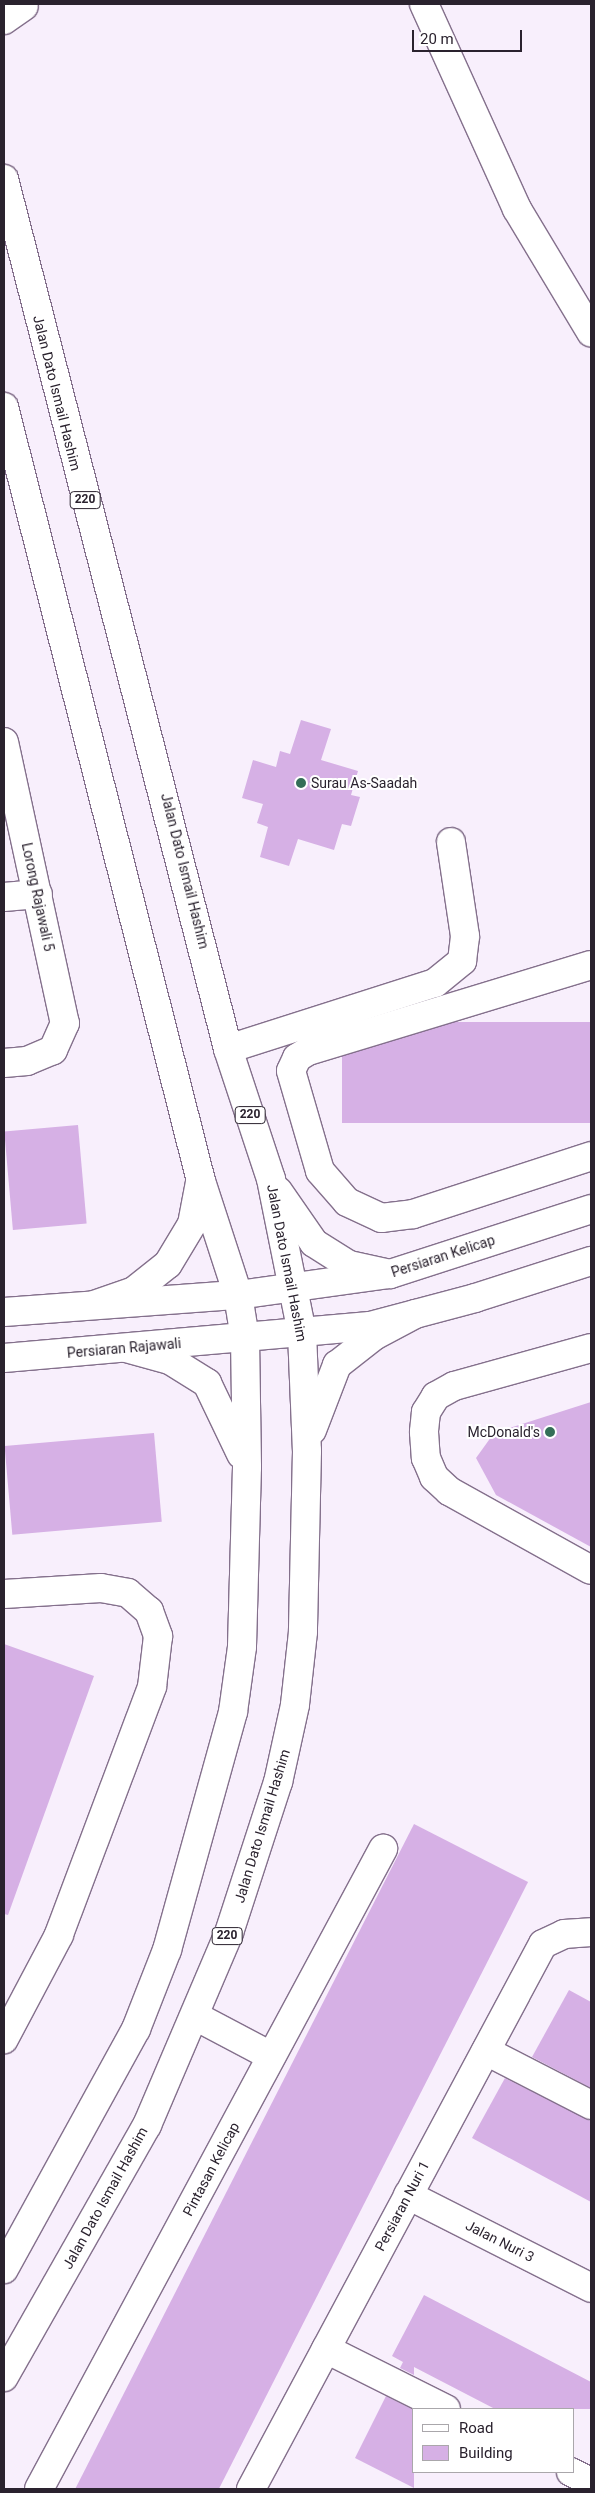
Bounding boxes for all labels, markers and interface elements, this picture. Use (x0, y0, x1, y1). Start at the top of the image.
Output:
scale bar (415, 20, 525, 52)
text: 20 m (420, 30, 454, 48)
street label: Jalan Dato Ismail Hashim (30, 313, 84, 473)
road number: 220 (69, 490, 101, 510)
place label: Surau As-Saadah (311, 775, 417, 791)
marker: Surau As-Saadah (295, 777, 307, 789)
street label: Jalan Dato Ismail Hashim (158, 791, 212, 951)
street label: Lorong Rajawali 5 (18, 841, 58, 953)
road number: 220 (234, 1106, 266, 1124)
street label: Jalan Dato Ismail Hashim (264, 1183, 310, 1343)
street label: Persiaran Kelicap (389, 1231, 497, 1281)
street label: Persiaran Rajawali (66, 1335, 182, 1361)
place label: McDonald's (468, 1424, 540, 1440)
marker: McDonald's (544, 1426, 556, 1438)
street label: Jalan Dato Ismail Hashim (231, 1747, 293, 1905)
road number: 220 (211, 1926, 243, 1945)
street label: Pintasan Kelicap (179, 2119, 243, 2219)
street label: Jalan Dato Ismail Hashim (59, 2124, 151, 2272)
street label: Persiaran Nuri 1 (371, 2158, 433, 2254)
street label: Jalan Nuri 3 (463, 2217, 537, 2265)
legend (412, 2408, 575, 2473)
text: Road (459, 2419, 493, 2437)
text: Building (459, 2444, 513, 2462)

